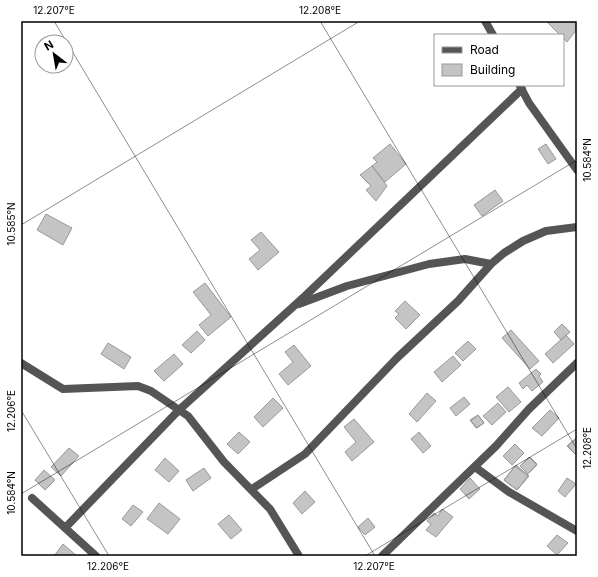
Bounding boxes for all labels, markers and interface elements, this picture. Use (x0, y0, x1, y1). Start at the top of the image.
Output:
text: 12.207°E (33, 4, 75, 16)
text: 12.208°E (299, 4, 341, 16)
north arrow (34, 34, 74, 74)
legend (434, 34, 564, 86)
text: N (42, 37, 56, 54)
text: Road (470, 42, 499, 57)
text: Building (470, 62, 515, 77)
text: 10.584°N (581, 138, 593, 182)
text: 10.585°N (5, 202, 17, 246)
text: 12.206°E (5, 390, 17, 432)
text: 12.208°E (581, 427, 593, 469)
text: 10.584°N (5, 471, 17, 515)
text: 12.206°E (87, 560, 129, 572)
text: 12.207°E (353, 560, 395, 572)

